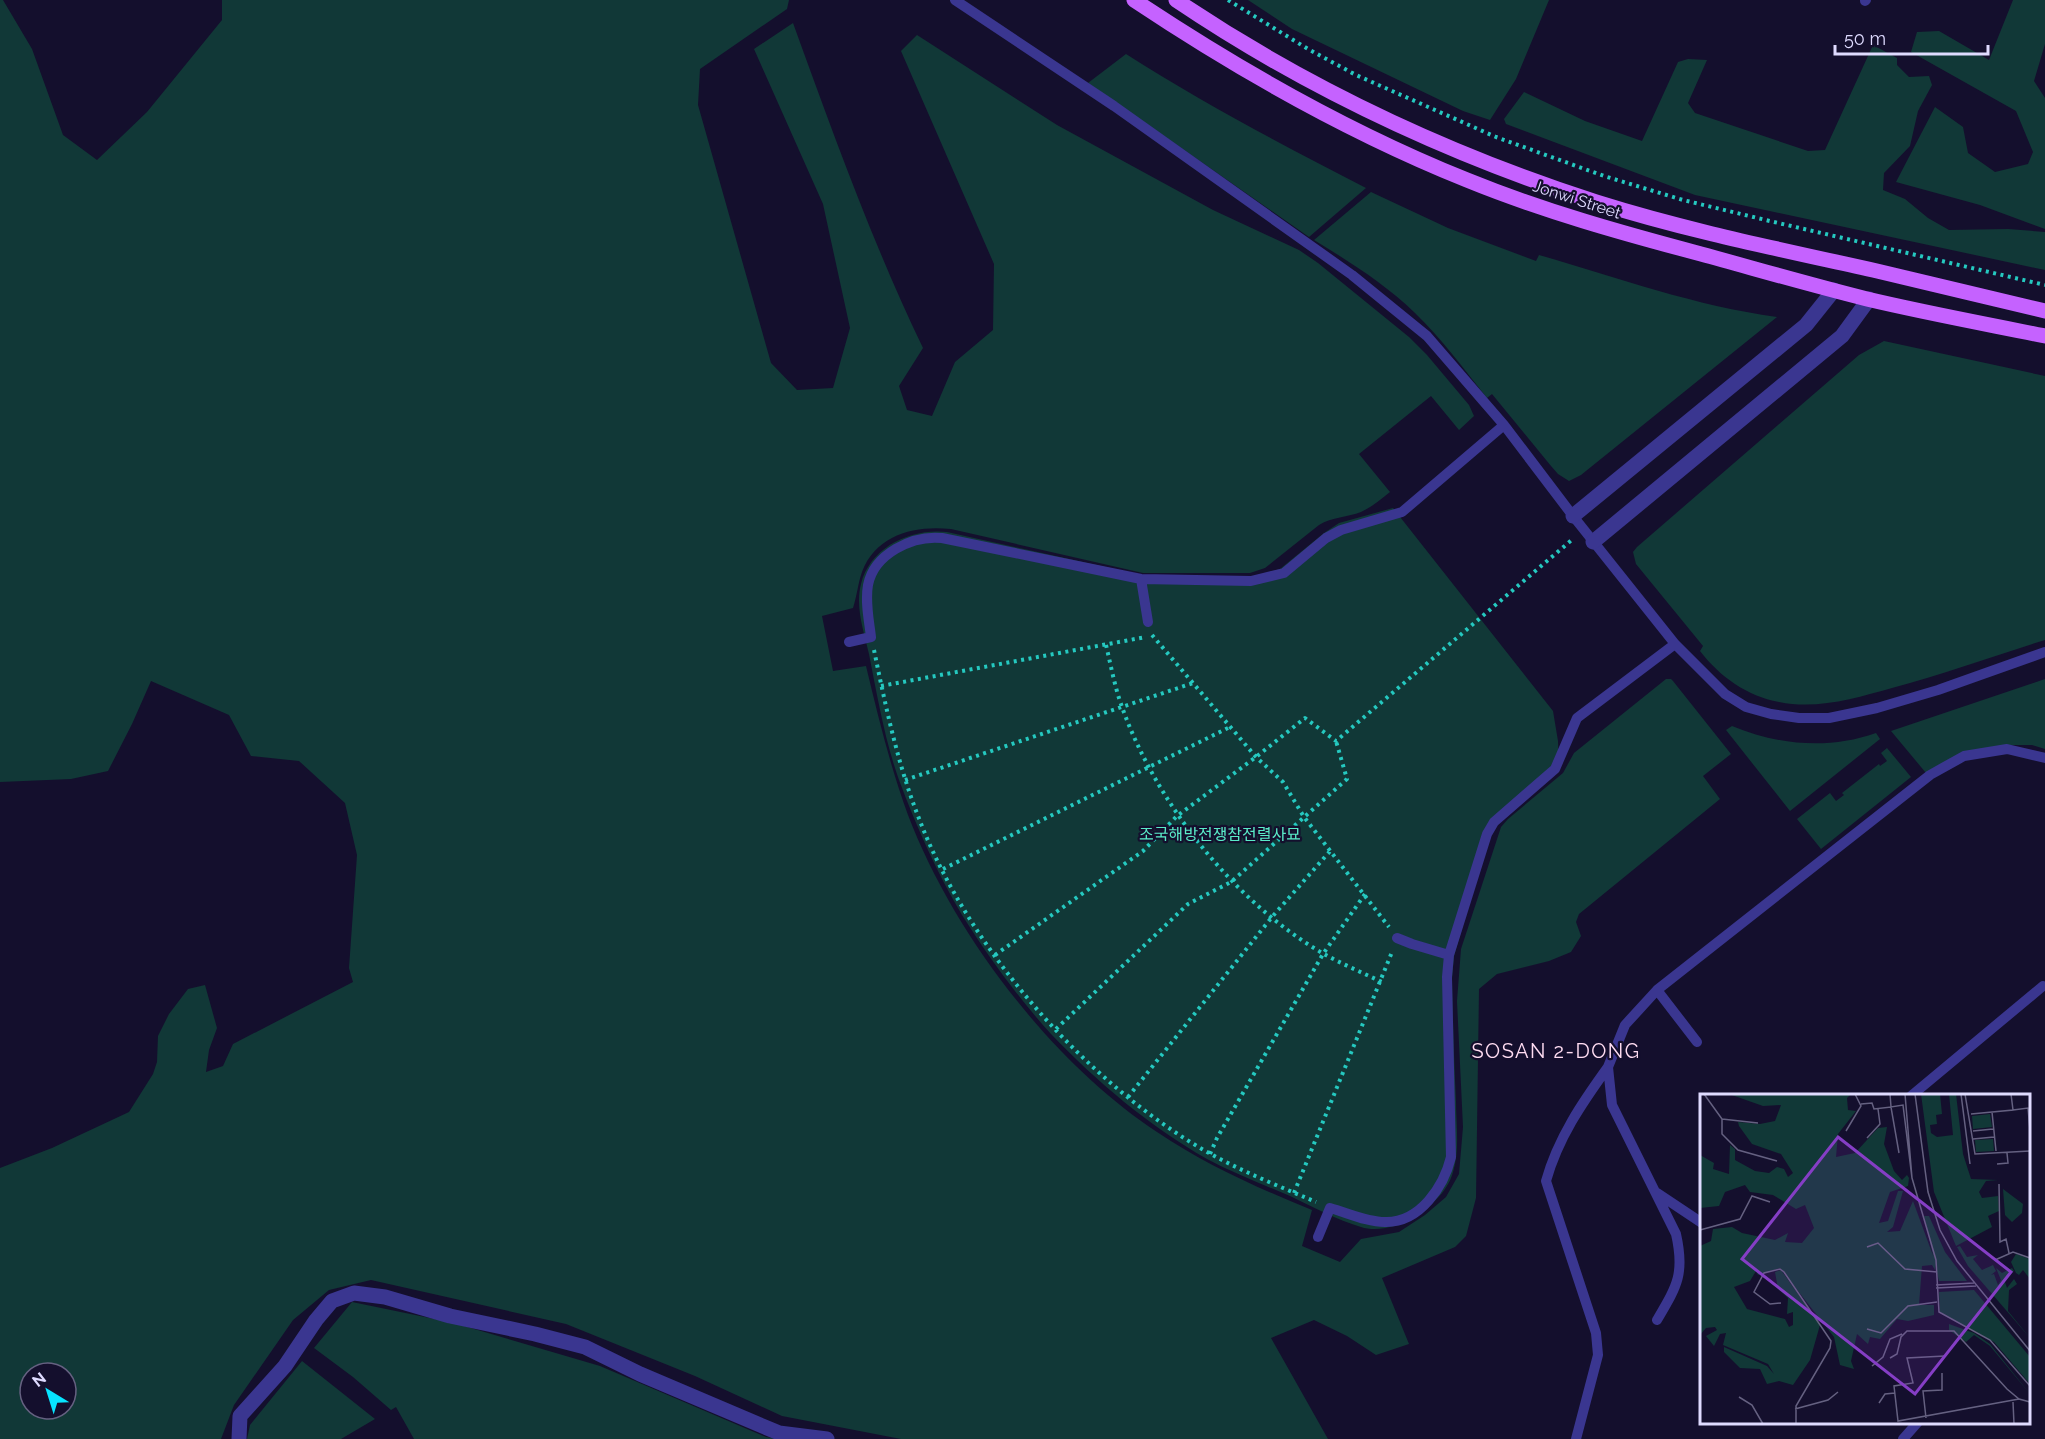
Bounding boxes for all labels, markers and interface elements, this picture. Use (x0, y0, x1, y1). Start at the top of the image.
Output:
scale bar (1835, 18, 1988, 56)
text: 50 m (1844, 28, 1886, 49)
street label: Jonwi Street (1531, 176, 1624, 223)
park label: 조국해방전쟁참전렬사묘 (1139, 825, 1301, 844)
district label: SOSAN 2-DONG (1471, 1039, 1641, 1063)
inset map (1700, 1094, 2030, 1424)
north arrow (18, 1361, 78, 1421)
text: N (28, 1368, 50, 1391)

